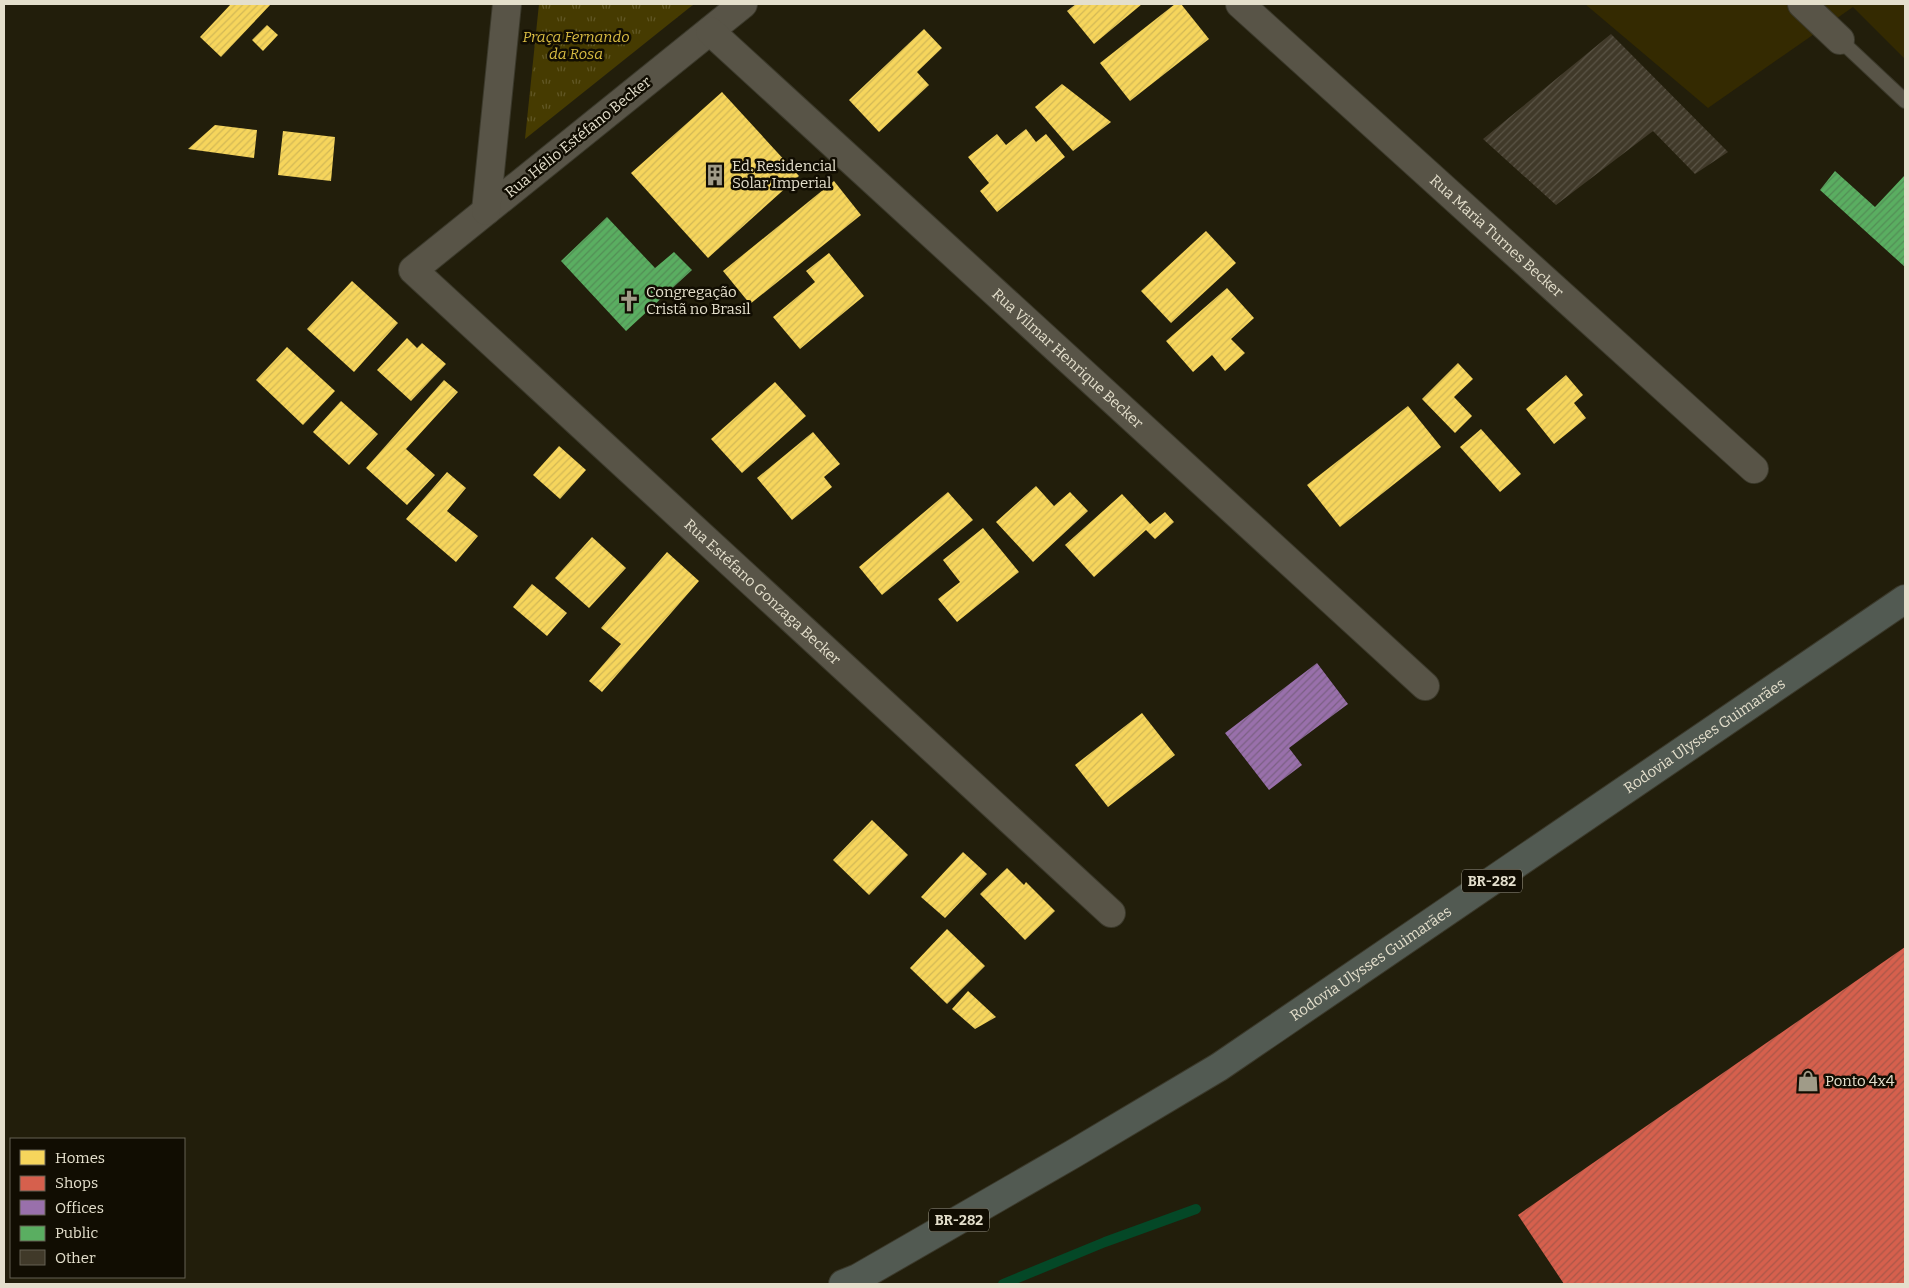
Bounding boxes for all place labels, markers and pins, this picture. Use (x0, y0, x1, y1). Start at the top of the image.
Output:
place label: Ed. Residencial Solar Imperial (732, 157, 836, 192)
building icon: Ed. Residencial Solar Imperial (702, 162, 728, 188)
place label: Congregação Cristã no Brasil (646, 283, 751, 318)
church icon: Congregação Cristã no Brasil (616, 288, 642, 314)
shop icon: Ponto 4x4 (1795, 1068, 1821, 1094)
place label: Ponto 4x4 (1825, 1072, 1895, 1090)

